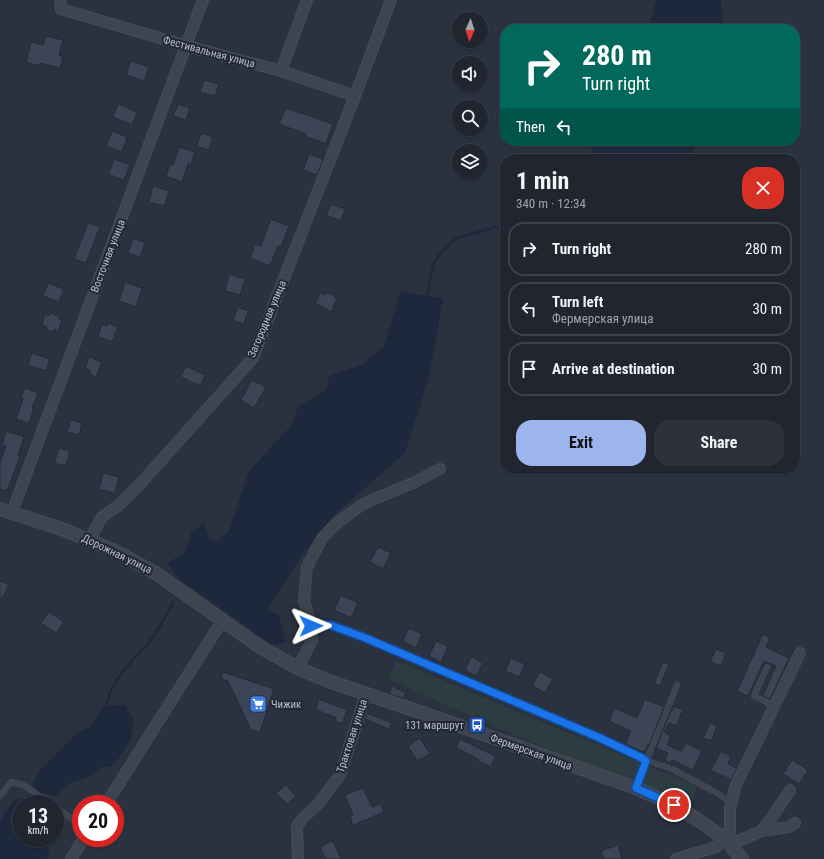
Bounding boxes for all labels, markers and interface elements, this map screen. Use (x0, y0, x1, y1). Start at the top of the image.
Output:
north arrow (452, 12, 488, 48)
map controls (452, 12, 488, 180)
street label: Фестивальная улица (161, 33, 257, 71)
text: 280 m (582, 39, 652, 72)
icon: right (516, 40, 568, 92)
button: sound (452, 56, 488, 92)
text: Turn right (582, 73, 650, 94)
button: search (452, 100, 488, 136)
icon: left (553, 116, 575, 138)
text: Then (516, 118, 545, 136)
button: layers (452, 144, 488, 180)
text: 1 min (516, 167, 569, 195)
button: close (742, 167, 784, 209)
text: 340 m · 12:34 (516, 196, 586, 211)
street label: Восточная улица (88, 218, 128, 294)
icon: right (518, 238, 540, 260)
text: Turn right (552, 240, 611, 258)
text: 280 m (745, 240, 782, 258)
street label: Загородная улица (245, 279, 289, 359)
text: Turn left (552, 293, 603, 311)
icon: left (518, 298, 540, 320)
text: 30 m (752, 300, 782, 318)
text: Фермерская улица (552, 311, 653, 326)
icon: arrive (518, 358, 540, 380)
text: Arrive at destination (552, 360, 675, 378)
text: 30 m (752, 360, 782, 378)
button: Exit (516, 420, 646, 466)
button: Share (654, 420, 784, 466)
street label: Дорожная улица (80, 531, 154, 577)
position arrow (290, 605, 332, 647)
supermarket icon: Чижик (248, 694, 268, 714)
place label: Чижик (271, 698, 302, 711)
street label: Трактовая улица (334, 698, 370, 774)
bus stop icon: 131 маршрут (467, 715, 487, 735)
place label: 131 маршрут (405, 719, 464, 732)
street label: Фермерская улица (488, 731, 574, 773)
pin (657, 788, 691, 822)
icon: arrive (663, 794, 685, 816)
speed limit sign: 20 (72, 795, 124, 847)
text: 13 (28, 804, 48, 828)
text: km/h (28, 825, 48, 836)

